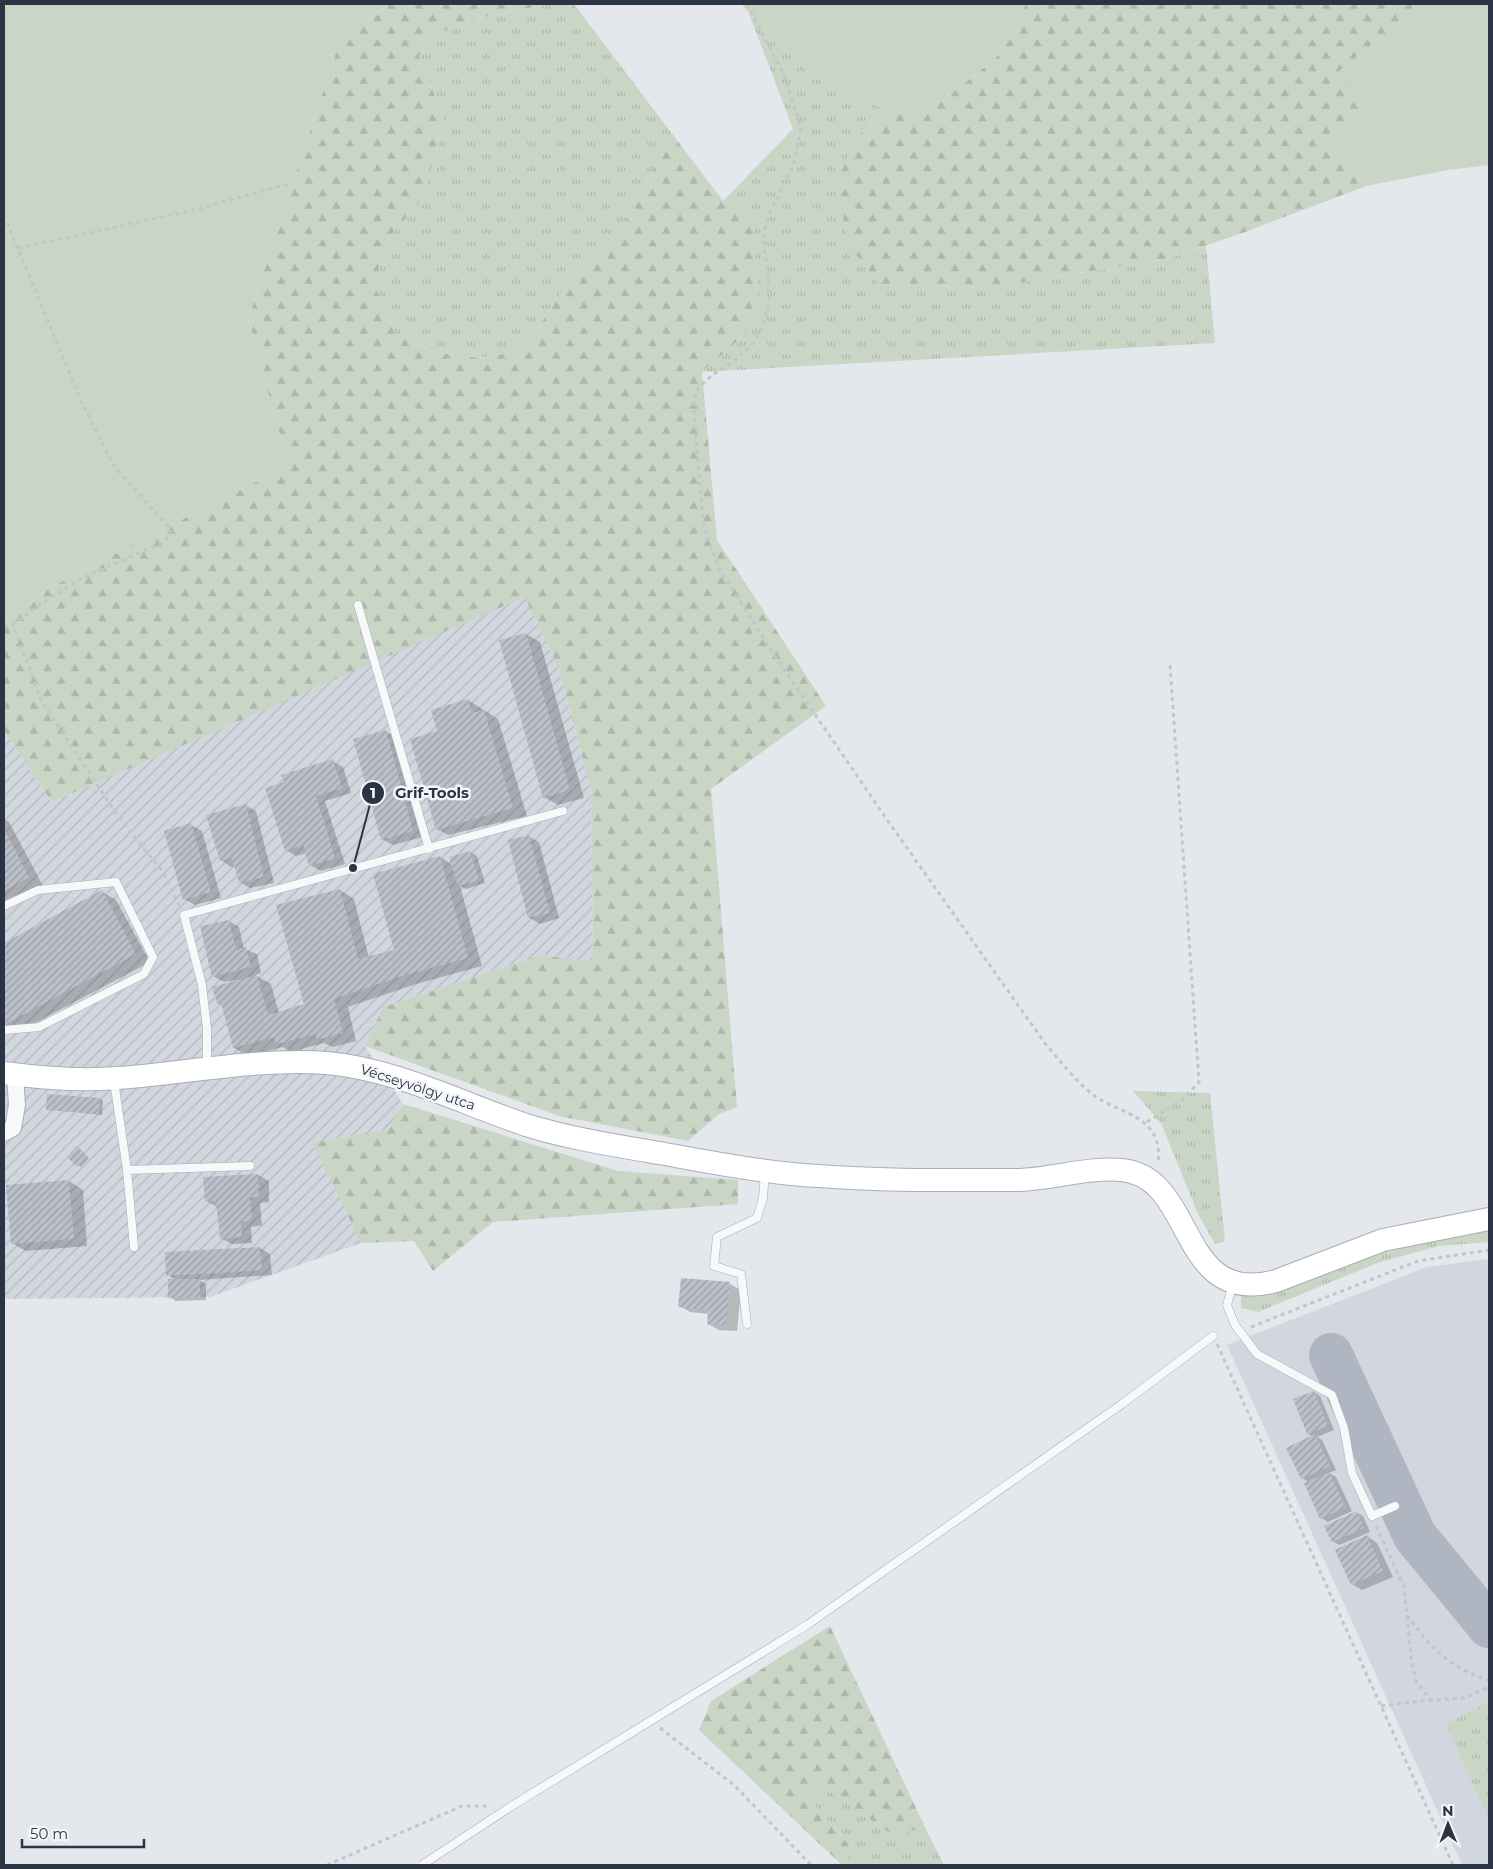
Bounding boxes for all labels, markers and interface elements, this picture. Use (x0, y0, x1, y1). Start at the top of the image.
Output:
callout: Grif-Tools (360, 778, 479, 808)
text: 1 (370, 783, 376, 802)
text: Grif-Tools (395, 783, 469, 802)
street label: Vécseyvölgy utca (358, 1060, 478, 1114)
north arrow (1423, 1799, 1473, 1849)
text: N (1442, 1802, 1454, 1820)
scale bar (22, 1816, 145, 1848)
text: 50 m (30, 1824, 68, 1843)

